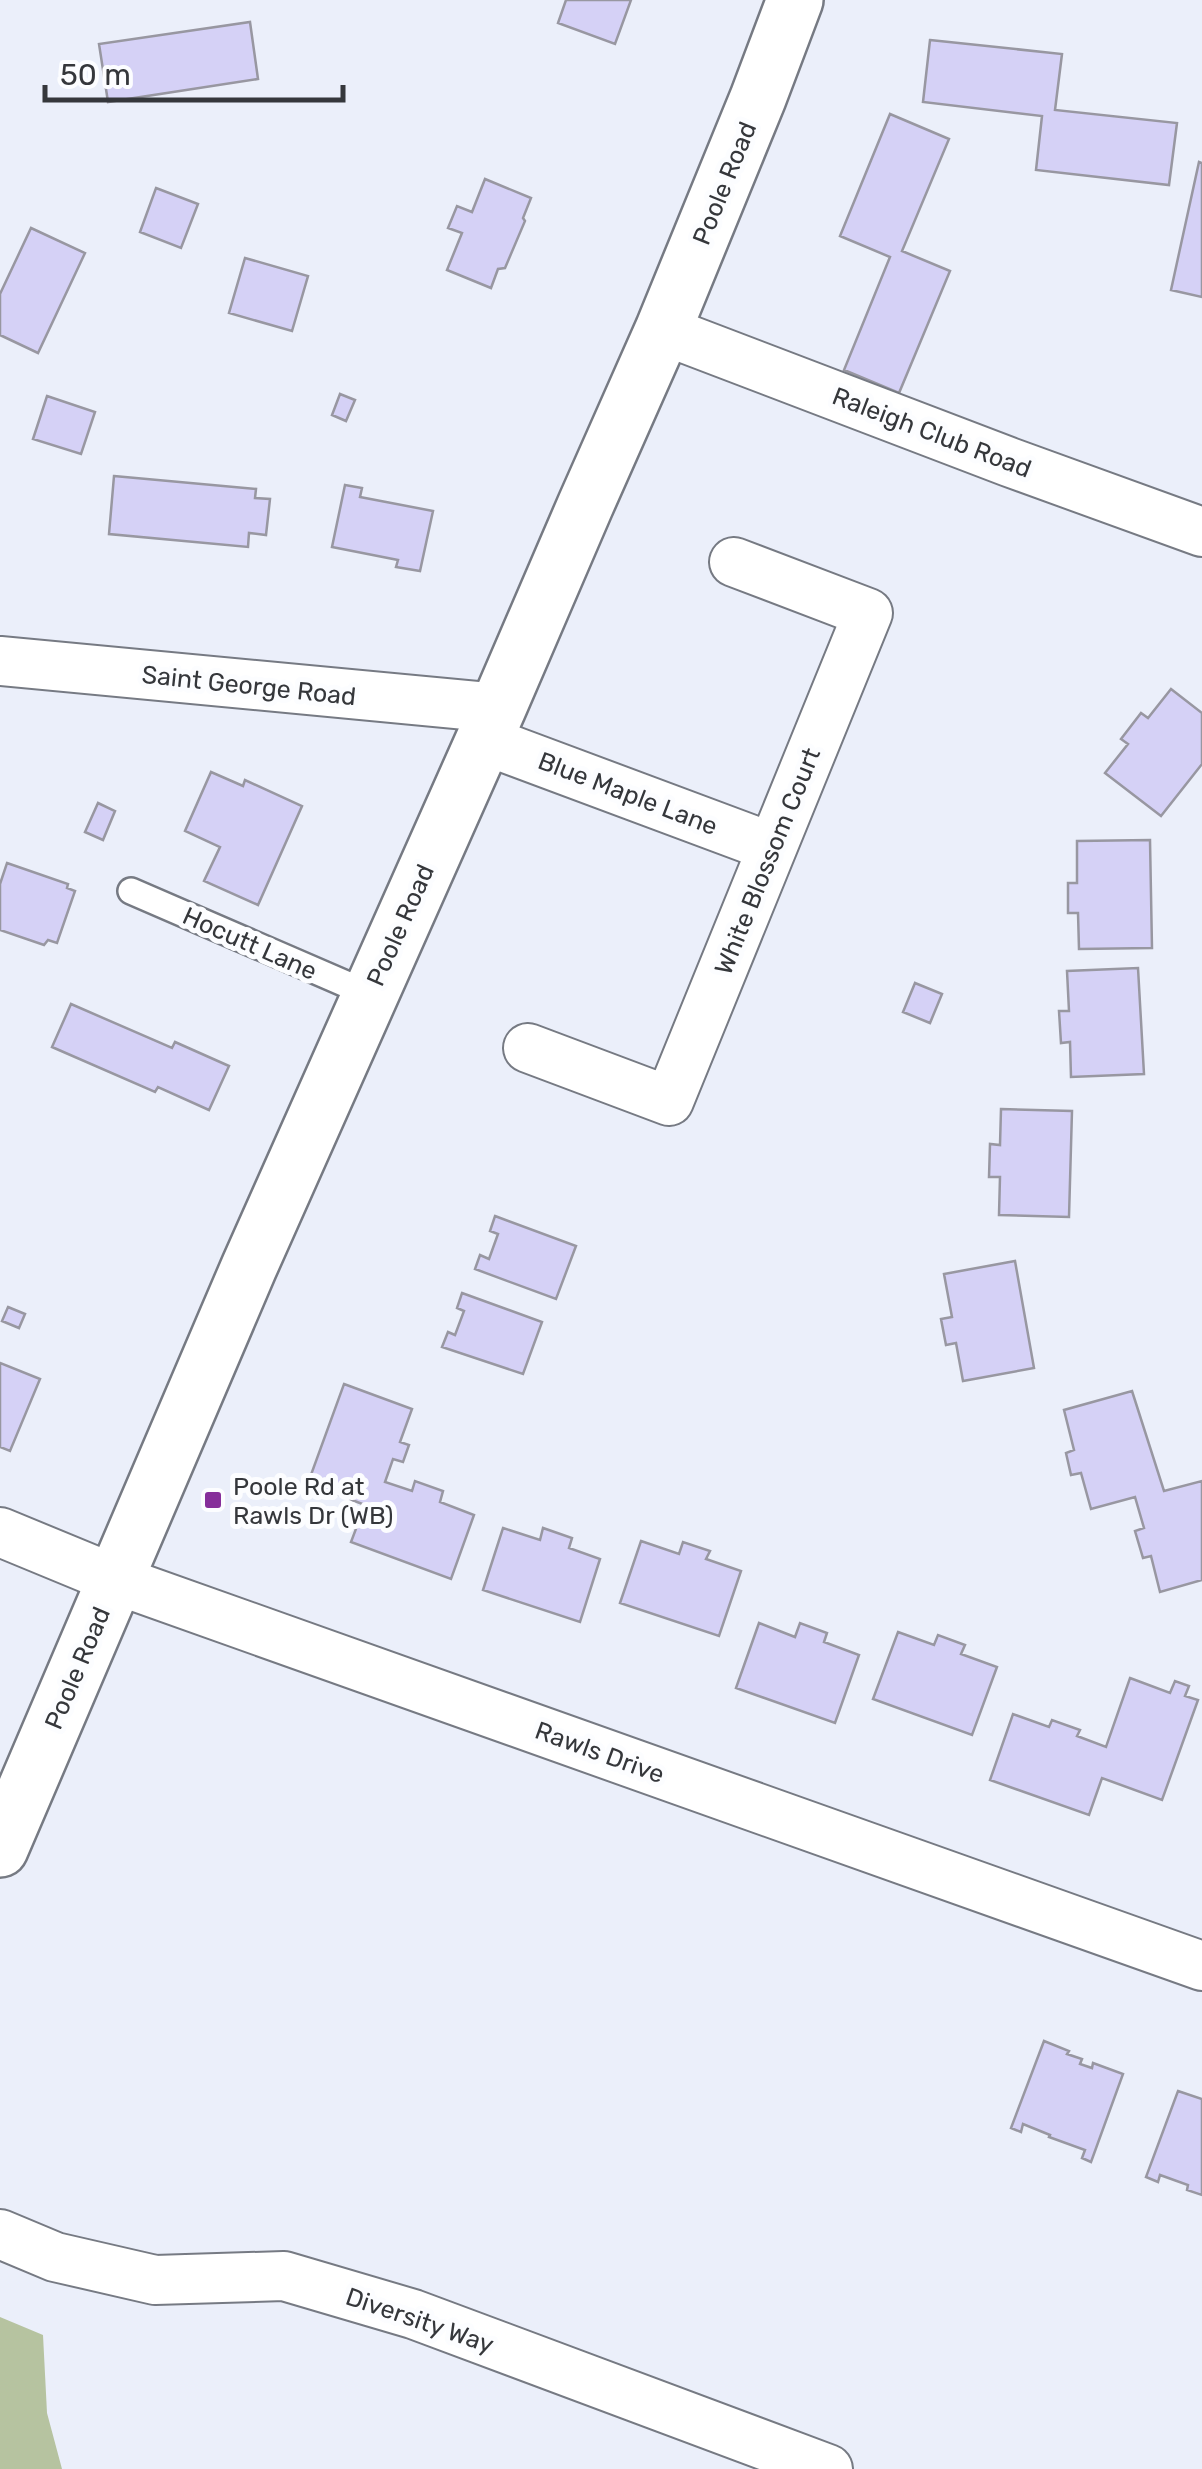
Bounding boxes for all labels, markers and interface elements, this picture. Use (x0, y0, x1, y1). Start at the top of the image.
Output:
scale bar (45, 40, 342, 102)
text: 50 m (60, 57, 131, 93)
street label: Poole Road (687, 117, 762, 249)
street label: Raleigh Club Road (828, 381, 1035, 484)
street label: Saint George Road (140, 660, 357, 711)
street label: White Blossom Court (709, 743, 826, 979)
street label: Blue Maple Lane (534, 746, 722, 841)
street label: Poole Road (361, 860, 440, 990)
street label: Hocutt Lane (178, 901, 321, 986)
place label: Poole Rd at Rawls Dr (WB) (233, 1472, 393, 1530)
marker: Poole Rd at Rawls Dr (WB) (202, 1489, 224, 1511)
street label: Poole Road (39, 1603, 116, 1734)
street label: Rawls Drive (531, 1716, 668, 1789)
street label: Diversity Way (342, 2282, 498, 2359)

